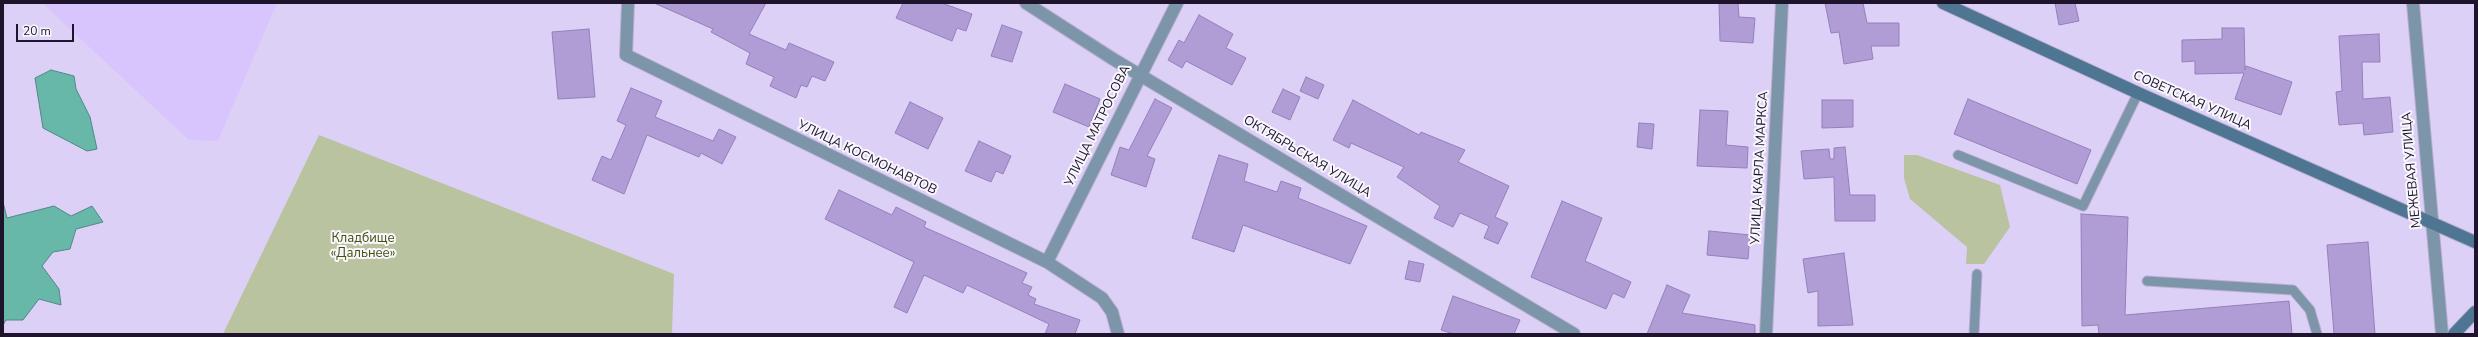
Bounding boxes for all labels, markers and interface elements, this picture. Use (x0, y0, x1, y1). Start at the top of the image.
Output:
scale bar (18, 16, 76, 42)
text: 20 m (23, 23, 51, 39)
street label: УЛИЦА МАТРОСОВА (1062, 63, 1134, 189)
street label: СОВЕТСКАЯ УЛИЦА (2130, 68, 2254, 134)
street label: УЛИЦА КАРЛА МАРКСА (1748, 91, 1772, 245)
street label: МЕЖЕВАЯ УЛИЦА (2399, 111, 2425, 229)
street label: ОКТЯБРЬСКАЯ УЛИЦА (1240, 113, 1374, 201)
street label: УЛИЦА КОСМОНАВТОВ (795, 117, 939, 199)
park label: Кладбище «Дальнее» (331, 231, 395, 262)

